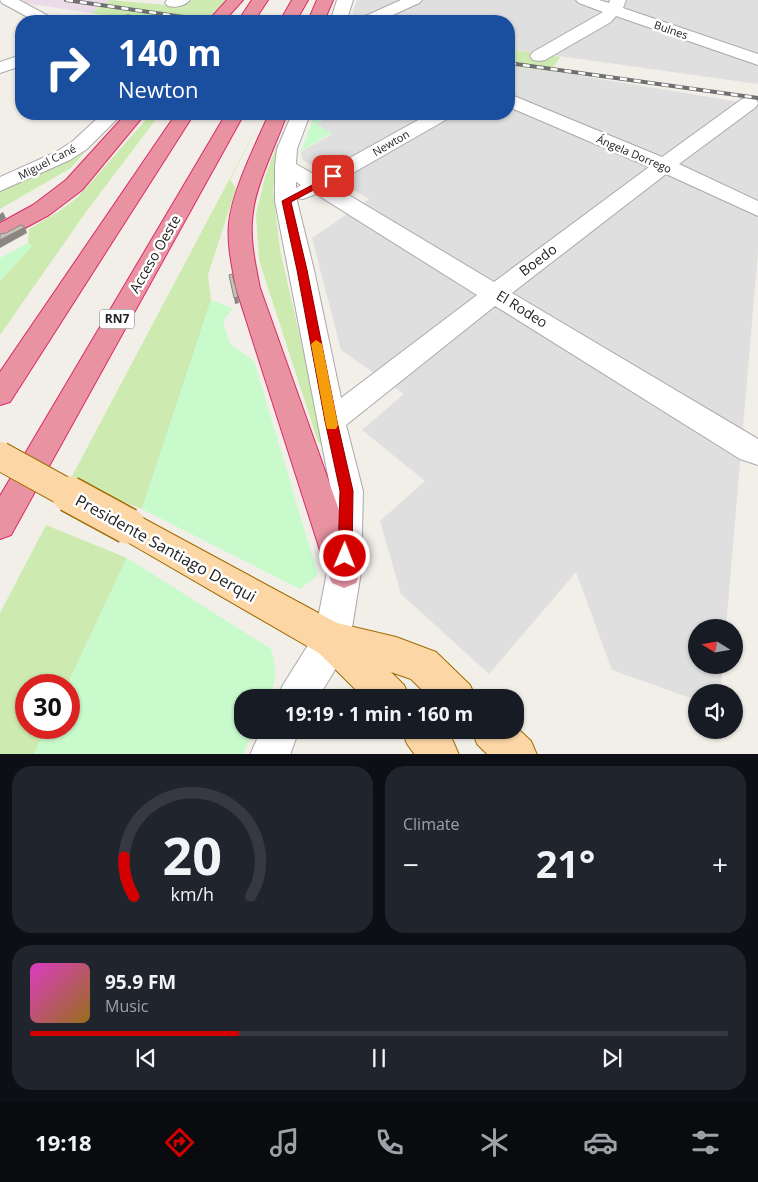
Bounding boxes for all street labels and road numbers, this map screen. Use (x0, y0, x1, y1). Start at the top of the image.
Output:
street label: Bulnes (652, 17, 690, 42)
street label: Newton (370, 126, 412, 159)
street label: Ángela Dorrego (594, 131, 674, 176)
street label: Miguel Cané (15, 141, 78, 183)
street label: Acceso Oeste (125, 211, 185, 296)
street label: Boedo (515, 239, 560, 280)
street label: El Rodeo (493, 285, 551, 332)
road number: RN7 (100, 310, 134, 328)
street label: Presidente Santiago Derqui (72, 489, 260, 607)

